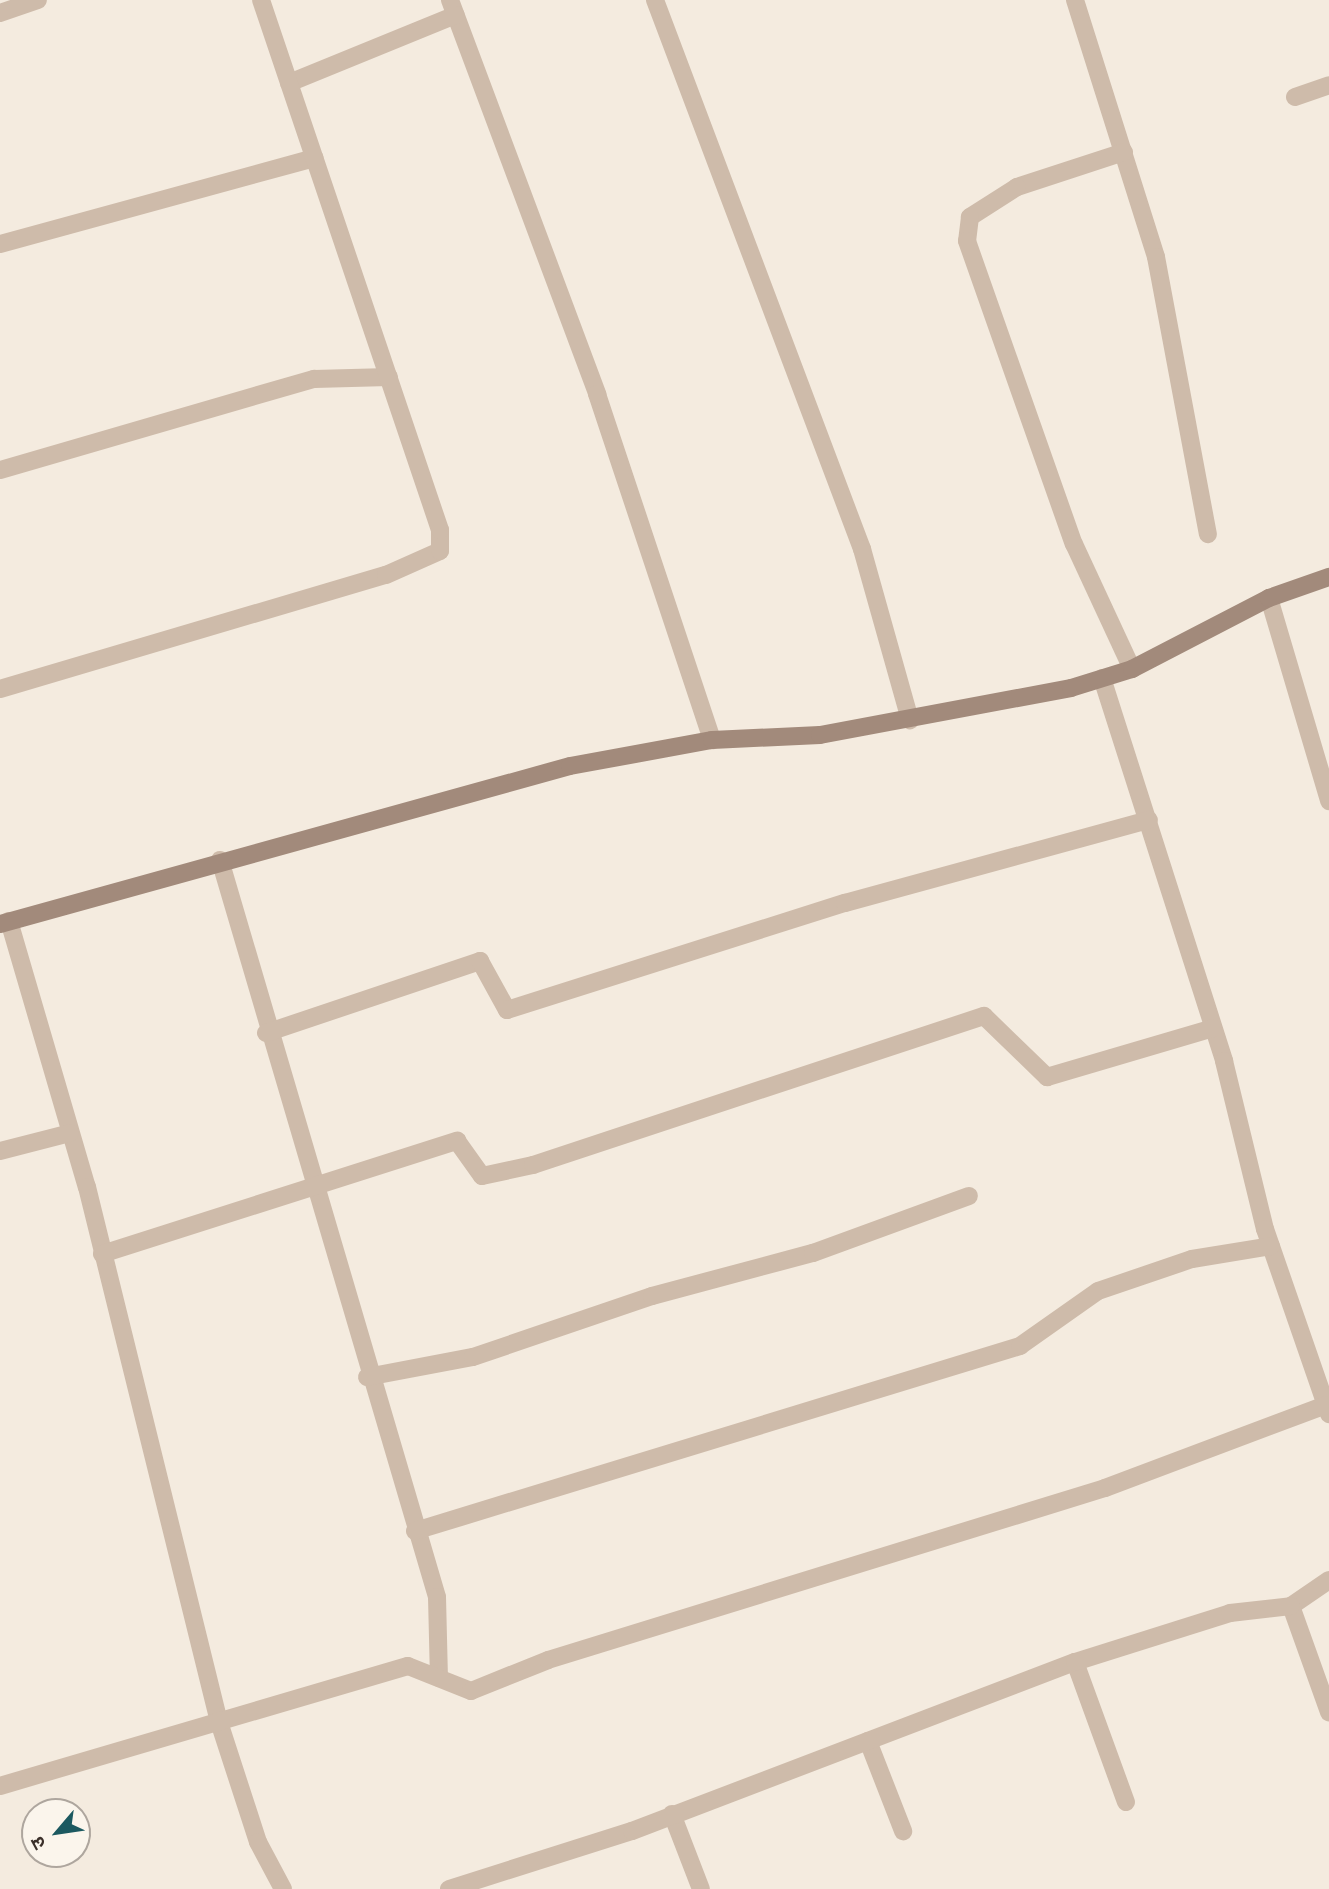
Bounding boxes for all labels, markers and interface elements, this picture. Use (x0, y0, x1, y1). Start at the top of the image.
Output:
north arrow (21, 1798, 91, 1868)
text: उ (26, 1832, 53, 1853)

